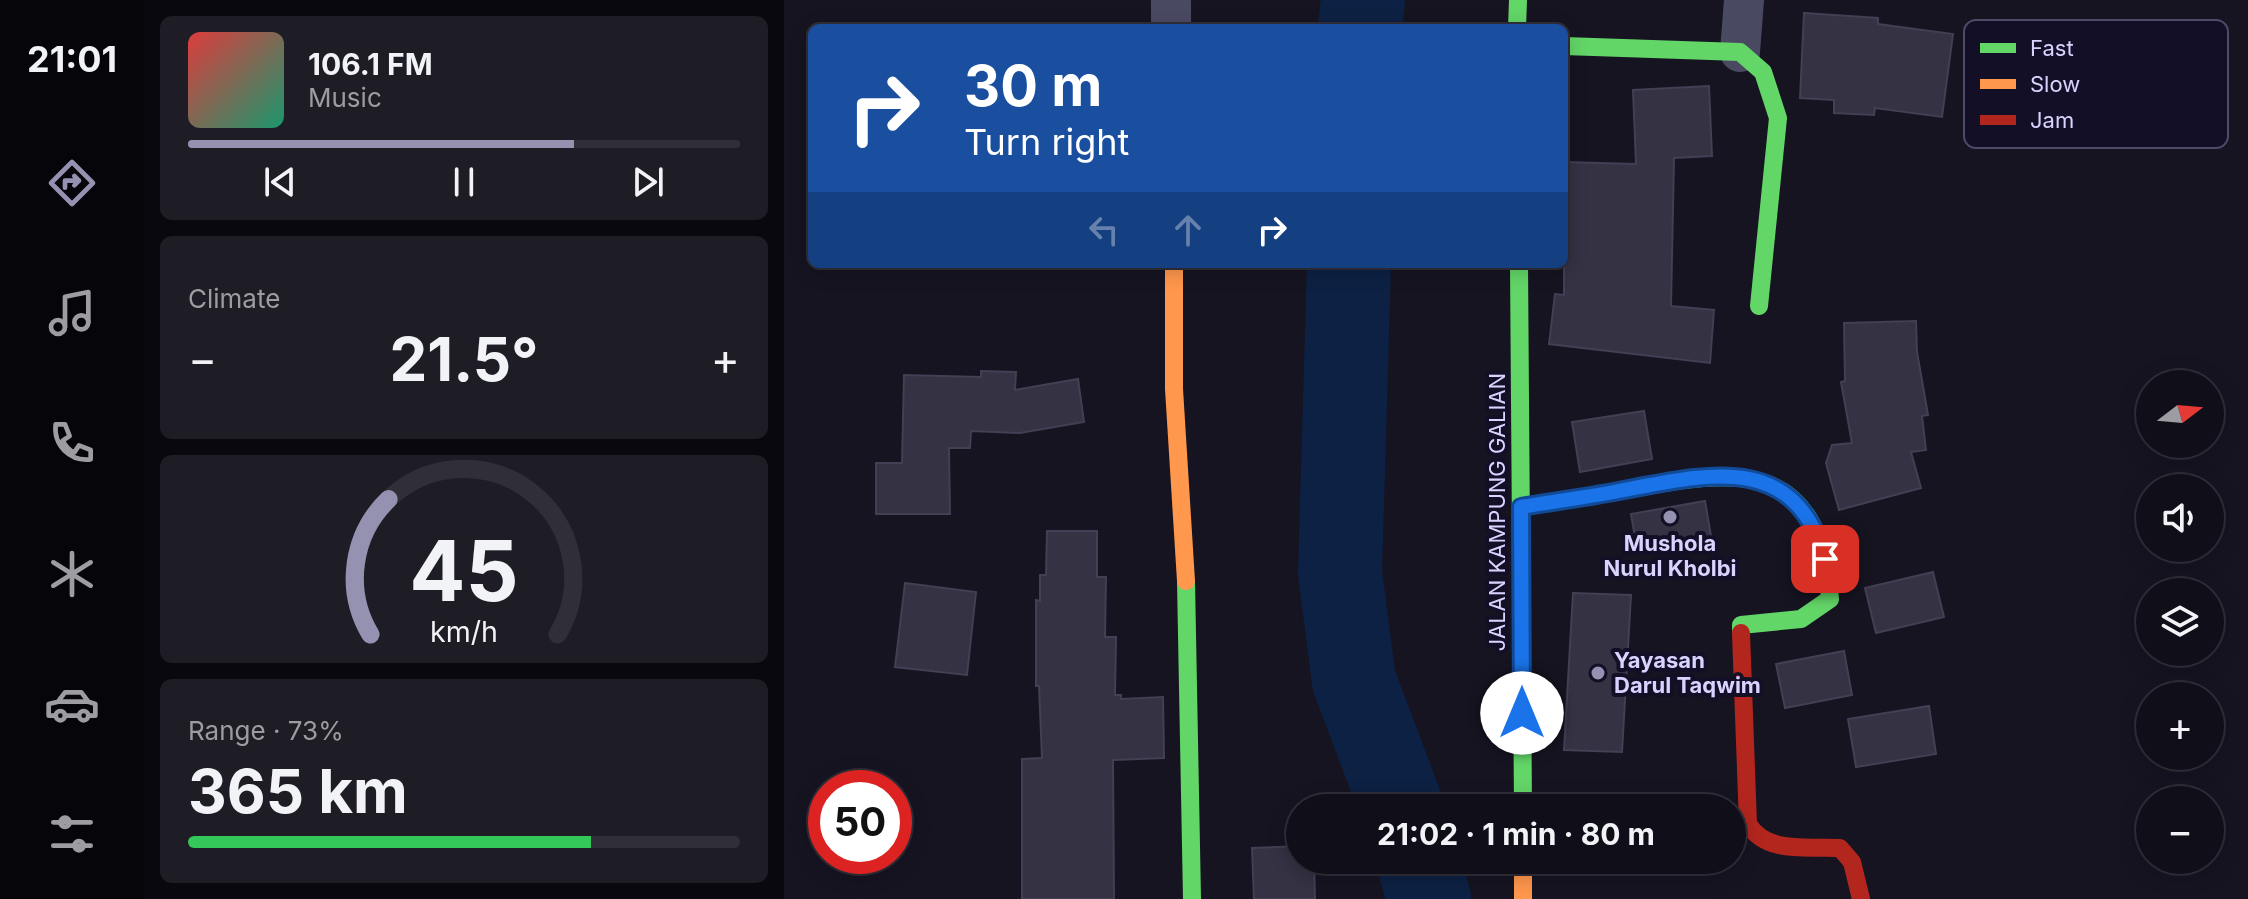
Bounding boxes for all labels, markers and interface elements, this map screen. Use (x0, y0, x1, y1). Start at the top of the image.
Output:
legend (1964, 20, 2228, 148)
text: Fast (2030, 35, 2074, 61)
text: 21:01 (27, 37, 117, 81)
text: 106.1 FM (308, 46, 433, 82)
text: 30 m (964, 52, 1102, 120)
icon: right (832, 56, 936, 160)
text: Slow (2030, 71, 2080, 97)
text: Music (308, 82, 382, 113)
text: Jam (2030, 107, 2074, 133)
text: Turn right (964, 120, 1129, 164)
icon: directions (44, 155, 100, 211)
icon: previous (258, 160, 302, 204)
icon: pause (442, 160, 486, 204)
icon: next (626, 160, 670, 204)
icon: left (1082, 208, 1126, 252)
icon: ahead (1166, 208, 1210, 252)
icon: right (1250, 208, 1294, 252)
text: Climate (188, 283, 280, 314)
icon: music (44, 285, 100, 341)
text: 21.5° (390, 323, 538, 395)
text: − (188, 332, 217, 386)
text: + (711, 332, 740, 386)
north arrow (2136, 370, 2224, 458)
map controls (2136, 370, 2224, 874)
street label: JALAN KAMPUNG GALIAN (1484, 373, 1510, 651)
icon: phone (44, 415, 100, 471)
button: sound (2136, 474, 2224, 562)
marker: Mushola Nurul Kholbi (1661, 508, 1679, 526)
text: 45 (409, 520, 519, 621)
pin (1791, 525, 1859, 593)
place label: Mushola Nurul Kholbi (1603, 530, 1737, 581)
icon: arrive (1803, 537, 1847, 581)
icon: climate (44, 546, 100, 602)
button: layers (2136, 578, 2224, 666)
text: km/h (430, 615, 498, 650)
place label: Yayasan Darul Taqwim (1614, 647, 1761, 698)
marker: Yayasan Darul Taqwim (1589, 664, 1607, 682)
position arrow (1480, 671, 1564, 755)
icon: car (44, 676, 100, 732)
button: + (2136, 682, 2224, 770)
text: Range · 73% (188, 715, 344, 746)
text: 365 km (188, 755, 408, 827)
speed limit sign: 50 (808, 770, 912, 874)
button: − (2136, 786, 2224, 874)
icon: filters (44, 806, 100, 862)
text: 21:02 · 1 min · 80 m (1377, 816, 1655, 852)

